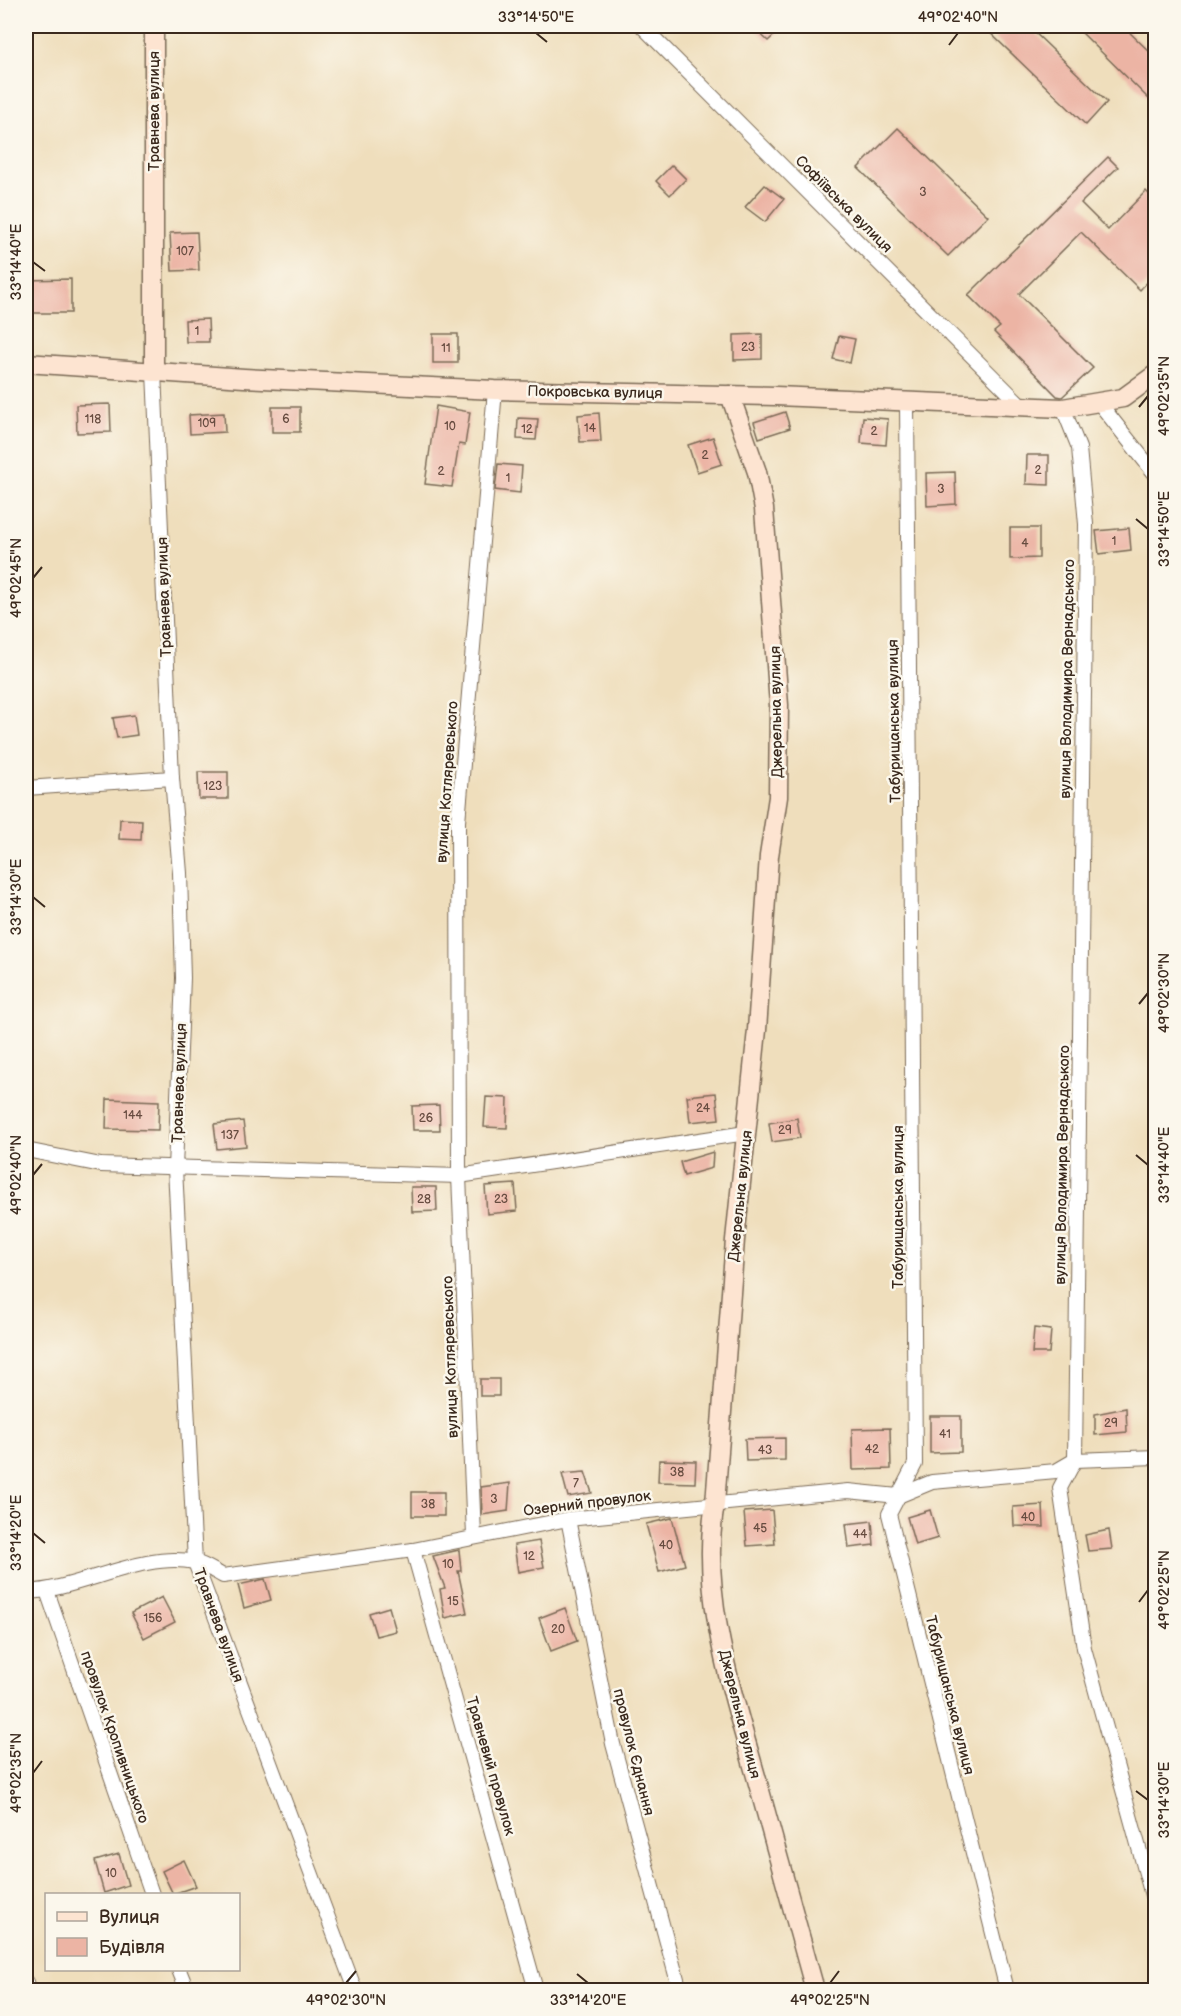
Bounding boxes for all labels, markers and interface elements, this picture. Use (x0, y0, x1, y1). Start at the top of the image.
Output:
text: 33°14'50"E (498, 8, 574, 27)
text: 49°02'40"N (918, 8, 998, 27)
street label: Травнева вулиця (145, 51, 164, 171)
street label: Софіївська вулиця (791, 152, 896, 257)
house number: 3 (919, 185, 927, 200)
text: 33°14'40"E (7, 223, 26, 300)
house number: 107 (176, 244, 194, 259)
house number: 1 (195, 324, 199, 339)
house number: 23 (741, 340, 755, 355)
house number: 11 (441, 341, 451, 356)
text: 49°02'35"N (1155, 356, 1174, 436)
street label: Покровська вулиця (527, 382, 663, 403)
house number: 118 (85, 412, 101, 427)
house number: 6 (282, 412, 290, 427)
house number: 109 (198, 416, 216, 431)
house number: 10 (444, 419, 456, 434)
house number: 14 (584, 421, 597, 436)
house number: 12 (521, 422, 533, 437)
house number: 2 (870, 424, 878, 439)
house number: 2 (701, 448, 709, 463)
house number: 2 (1034, 463, 1042, 478)
house number: 2 (437, 464, 445, 479)
house number: 1 (506, 471, 510, 486)
house number: 3 (937, 482, 945, 497)
text: 33°14'50"E (1155, 491, 1174, 567)
house number: 1 (1112, 534, 1116, 549)
house number: 4 (1021, 536, 1029, 551)
street label: Травнева вулиця (153, 537, 176, 657)
text: 49°02'45"N (7, 538, 26, 618)
street label: вулиця Володимира Вернадського (1056, 559, 1079, 799)
street label: Табурищанська вулиця (884, 639, 905, 803)
street label: Джерельна вулиця (766, 646, 787, 778)
street label: вулиця Котляревського (432, 700, 463, 864)
house number: 123 (204, 779, 222, 794)
text: 33°14'30"E (7, 858, 26, 935)
text: 49°02'30"N (1155, 953, 1174, 1033)
street label: Травнева вулиця (168, 1023, 191, 1143)
street label: вулиця Володимира Вернадського (1051, 1045, 1074, 1285)
house number: 24 (696, 1101, 711, 1116)
house number: 144 (123, 1108, 143, 1123)
house number: 26 (419, 1111, 433, 1126)
house number: 29 (778, 1123, 792, 1138)
street label: Табурищанська вулиця (889, 1125, 908, 1289)
text: 33°14'40"E (1155, 1126, 1174, 1203)
house number: 137 (221, 1128, 239, 1143)
street label: Джерельна вулиця (724, 1129, 757, 1263)
text: 49°02'40"N (7, 1135, 26, 1215)
house number: 28 (417, 1192, 431, 1207)
house number: 23 (494, 1192, 508, 1207)
street label: вулиця Котляревського (438, 1275, 463, 1438)
house number: 29 (1104, 1416, 1118, 1431)
house number: 41 (939, 1427, 951, 1442)
house number: 42 (865, 1442, 879, 1457)
house number: 43 (758, 1443, 772, 1458)
house number: 38 (670, 1465, 684, 1480)
house number: 7 (573, 1476, 579, 1491)
street label: Озерний провулок (522, 1486, 652, 1521)
house number: 3 (490, 1492, 498, 1507)
text: 33°14'20"E (7, 1495, 26, 1571)
house number: 38 (421, 1497, 435, 1512)
house number: 40 (1021, 1510, 1035, 1525)
house number: 45 (753, 1521, 767, 1536)
house number: 44 (853, 1527, 868, 1542)
house number: 40 (659, 1538, 673, 1553)
house number: 12 (523, 1549, 535, 1564)
text: 49°02'25"N (1155, 1550, 1174, 1630)
house number: 10 (442, 1557, 454, 1572)
street label: Травнева вулиця (189, 1565, 248, 1685)
house number: 15 (447, 1594, 459, 1609)
house number: 156 (144, 1611, 162, 1626)
street label: Табурищанська вулиця (921, 1614, 979, 1777)
house number: 20 (551, 1622, 565, 1637)
street label: Джерельна вулиця (714, 1648, 765, 1781)
street label: провулок Кропивницького (76, 1649, 153, 1826)
street label: провулок Єднання (609, 1687, 658, 1818)
street label: Травневий провулок (462, 1694, 519, 1838)
text: 49°02'35"N (7, 1733, 26, 1813)
text: 33°14'30"E (1155, 1761, 1174, 1838)
house number: 10 (105, 1866, 117, 1881)
legend (45, 1893, 240, 1971)
text: Вулиця (99, 1907, 160, 1928)
text: Будівля (99, 1937, 165, 1958)
text: 49°02'30"N (306, 1991, 386, 2010)
text: 33°14'20"E (550, 1991, 626, 2010)
text: 49°02'25"N (790, 1991, 870, 2010)

